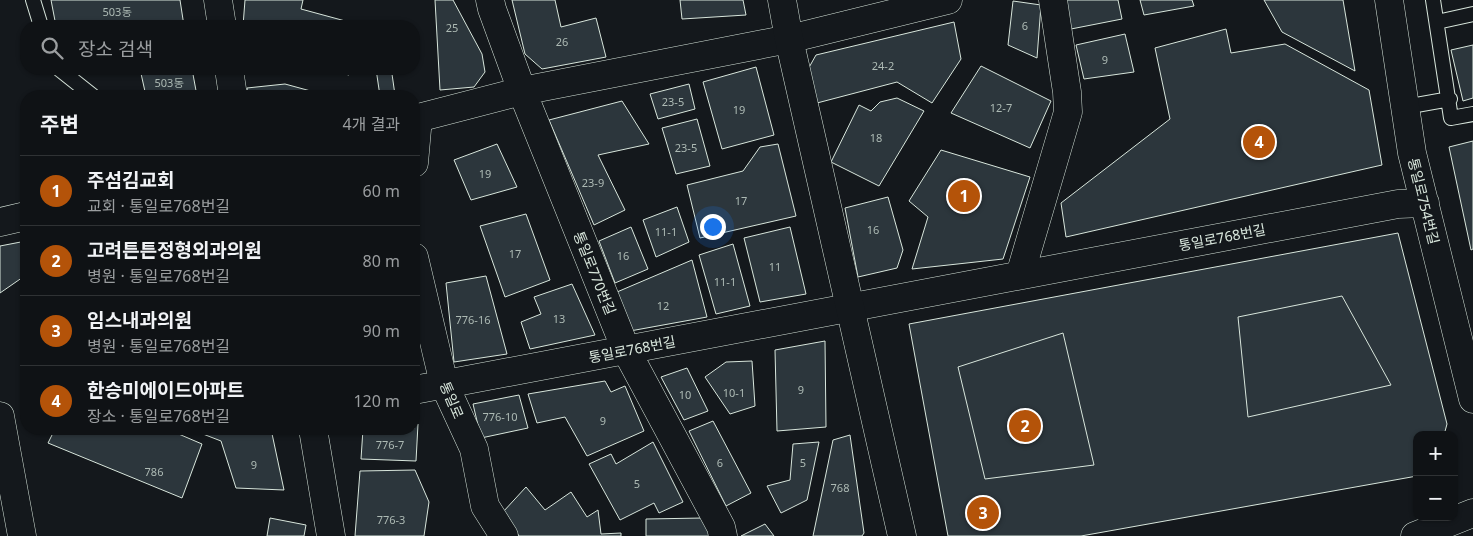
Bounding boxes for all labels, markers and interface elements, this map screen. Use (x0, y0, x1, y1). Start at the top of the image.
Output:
house number: 503동 (103, 4, 132, 19)
house number: 6 (1022, 18, 1028, 33)
search box (20, 20, 420, 75)
house number: 25 (446, 20, 458, 35)
icon: search (38, 34, 66, 62)
house number: 26 (556, 34, 568, 49)
text: 장소 검색 (78, 36, 153, 62)
house number: 9 (1102, 52, 1108, 67)
house number: 24-2 (872, 58, 894, 73)
house number: 503동 (155, 75, 184, 90)
house number: 23-5 (662, 94, 684, 109)
house number: 12-7 (990, 100, 1012, 115)
house number: 19 (733, 102, 745, 117)
text: 주변 (40, 110, 79, 138)
text: 4개 결과 (343, 113, 400, 135)
pin: 4 (1243, 123, 1275, 161)
house number: 18 (870, 130, 882, 145)
house number: 23-5 (675, 140, 697, 155)
street label: 통일로754번길 (1404, 156, 1444, 246)
house number: 19 (479, 166, 491, 181)
text: 주섬김교회 (87, 167, 174, 193)
house number: 23-9 (582, 175, 604, 190)
pin: 1 (948, 177, 980, 215)
text: 1 (51, 180, 61, 202)
text: 60 m (363, 180, 400, 202)
house number: 17 (735, 193, 747, 208)
text: 교회 · 통일로768번길 (87, 195, 230, 217)
your location (700, 214, 726, 240)
street label: 통일로768번길 (1177, 219, 1267, 255)
house number: 16 (867, 222, 879, 237)
house number: 11-1 (655, 224, 677, 239)
street label: 통일로770번길 (570, 228, 620, 318)
text: 고려튼튼정형외과의원 (87, 237, 262, 263)
house number: 17 (509, 246, 521, 261)
house number: 16 (617, 248, 629, 263)
text: 2 (51, 250, 61, 272)
text: 80 m (363, 250, 400, 272)
house number: 11 (769, 259, 781, 274)
text: 병원 · 통일로768번길 (87, 265, 230, 287)
house number: 11-1 (714, 274, 736, 289)
house number: 12 (657, 298, 669, 313)
text: 임스내과의원 (87, 307, 192, 333)
house number: 13 (553, 311, 565, 326)
house number: 776-16 (455, 312, 491, 327)
text: 3 (51, 320, 61, 342)
text: 90 m (363, 320, 400, 342)
street label: 통일로768번길 (587, 331, 677, 367)
text: 병원 · 통일로768번길 (87, 335, 230, 357)
text: 한승미에이드아파트 (87, 377, 244, 403)
street label: 통일로 (436, 379, 468, 422)
house number: 9 (798, 382, 804, 397)
house number: 10-1 (723, 385, 745, 400)
house number: 10 (679, 387, 691, 402)
text: 4 (51, 390, 61, 412)
text: 120 m (353, 390, 400, 412)
text: 장소 · 통일로768번길 (87, 405, 230, 427)
pin: 2 (1009, 407, 1041, 445)
house number: 776-10 (482, 409, 518, 424)
house number: 9 (600, 413, 606, 428)
map controls (1413, 431, 1458, 521)
button: + (1413, 431, 1458, 476)
house number: 776-7 (376, 437, 404, 452)
house number: 6 (717, 455, 723, 470)
house number: 5 (800, 455, 806, 470)
house number: 9 (251, 457, 257, 472)
house number: 786 (145, 464, 163, 479)
house number: 5 (634, 476, 640, 491)
button: − (1413, 476, 1458, 521)
house number: 768 (831, 480, 849, 495)
pin: 3 (967, 494, 999, 532)
house number: 776-3 (377, 512, 405, 527)

